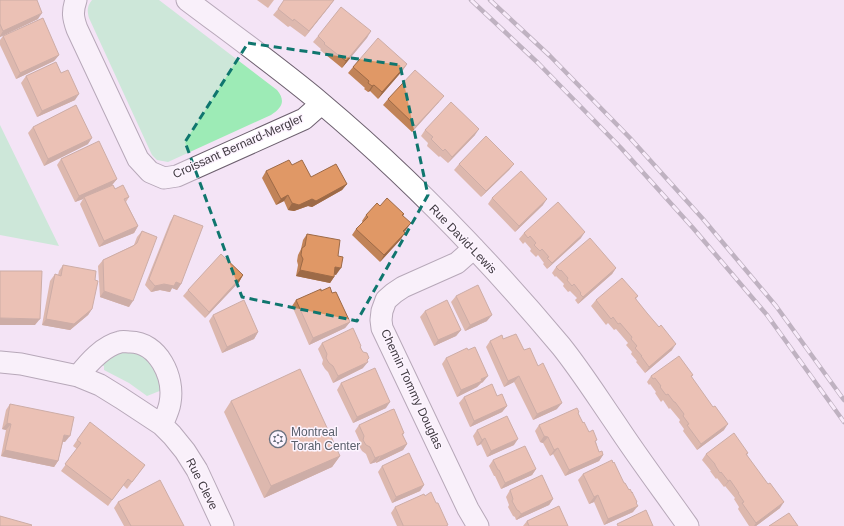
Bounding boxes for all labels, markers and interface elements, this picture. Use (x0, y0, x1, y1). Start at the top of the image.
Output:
street label: Croissant Bernard-Mergler (171, 111, 305, 181)
street label: Rue David-Lewis (426, 202, 500, 276)
street label: Chemin Tommy Douglas (378, 327, 446, 451)
place label: Montreal Torah Center (291, 425, 360, 453)
synagogue icon: Montreal Torah Center (268, 429, 288, 449)
street label: Rue Cleve (183, 456, 221, 512)

